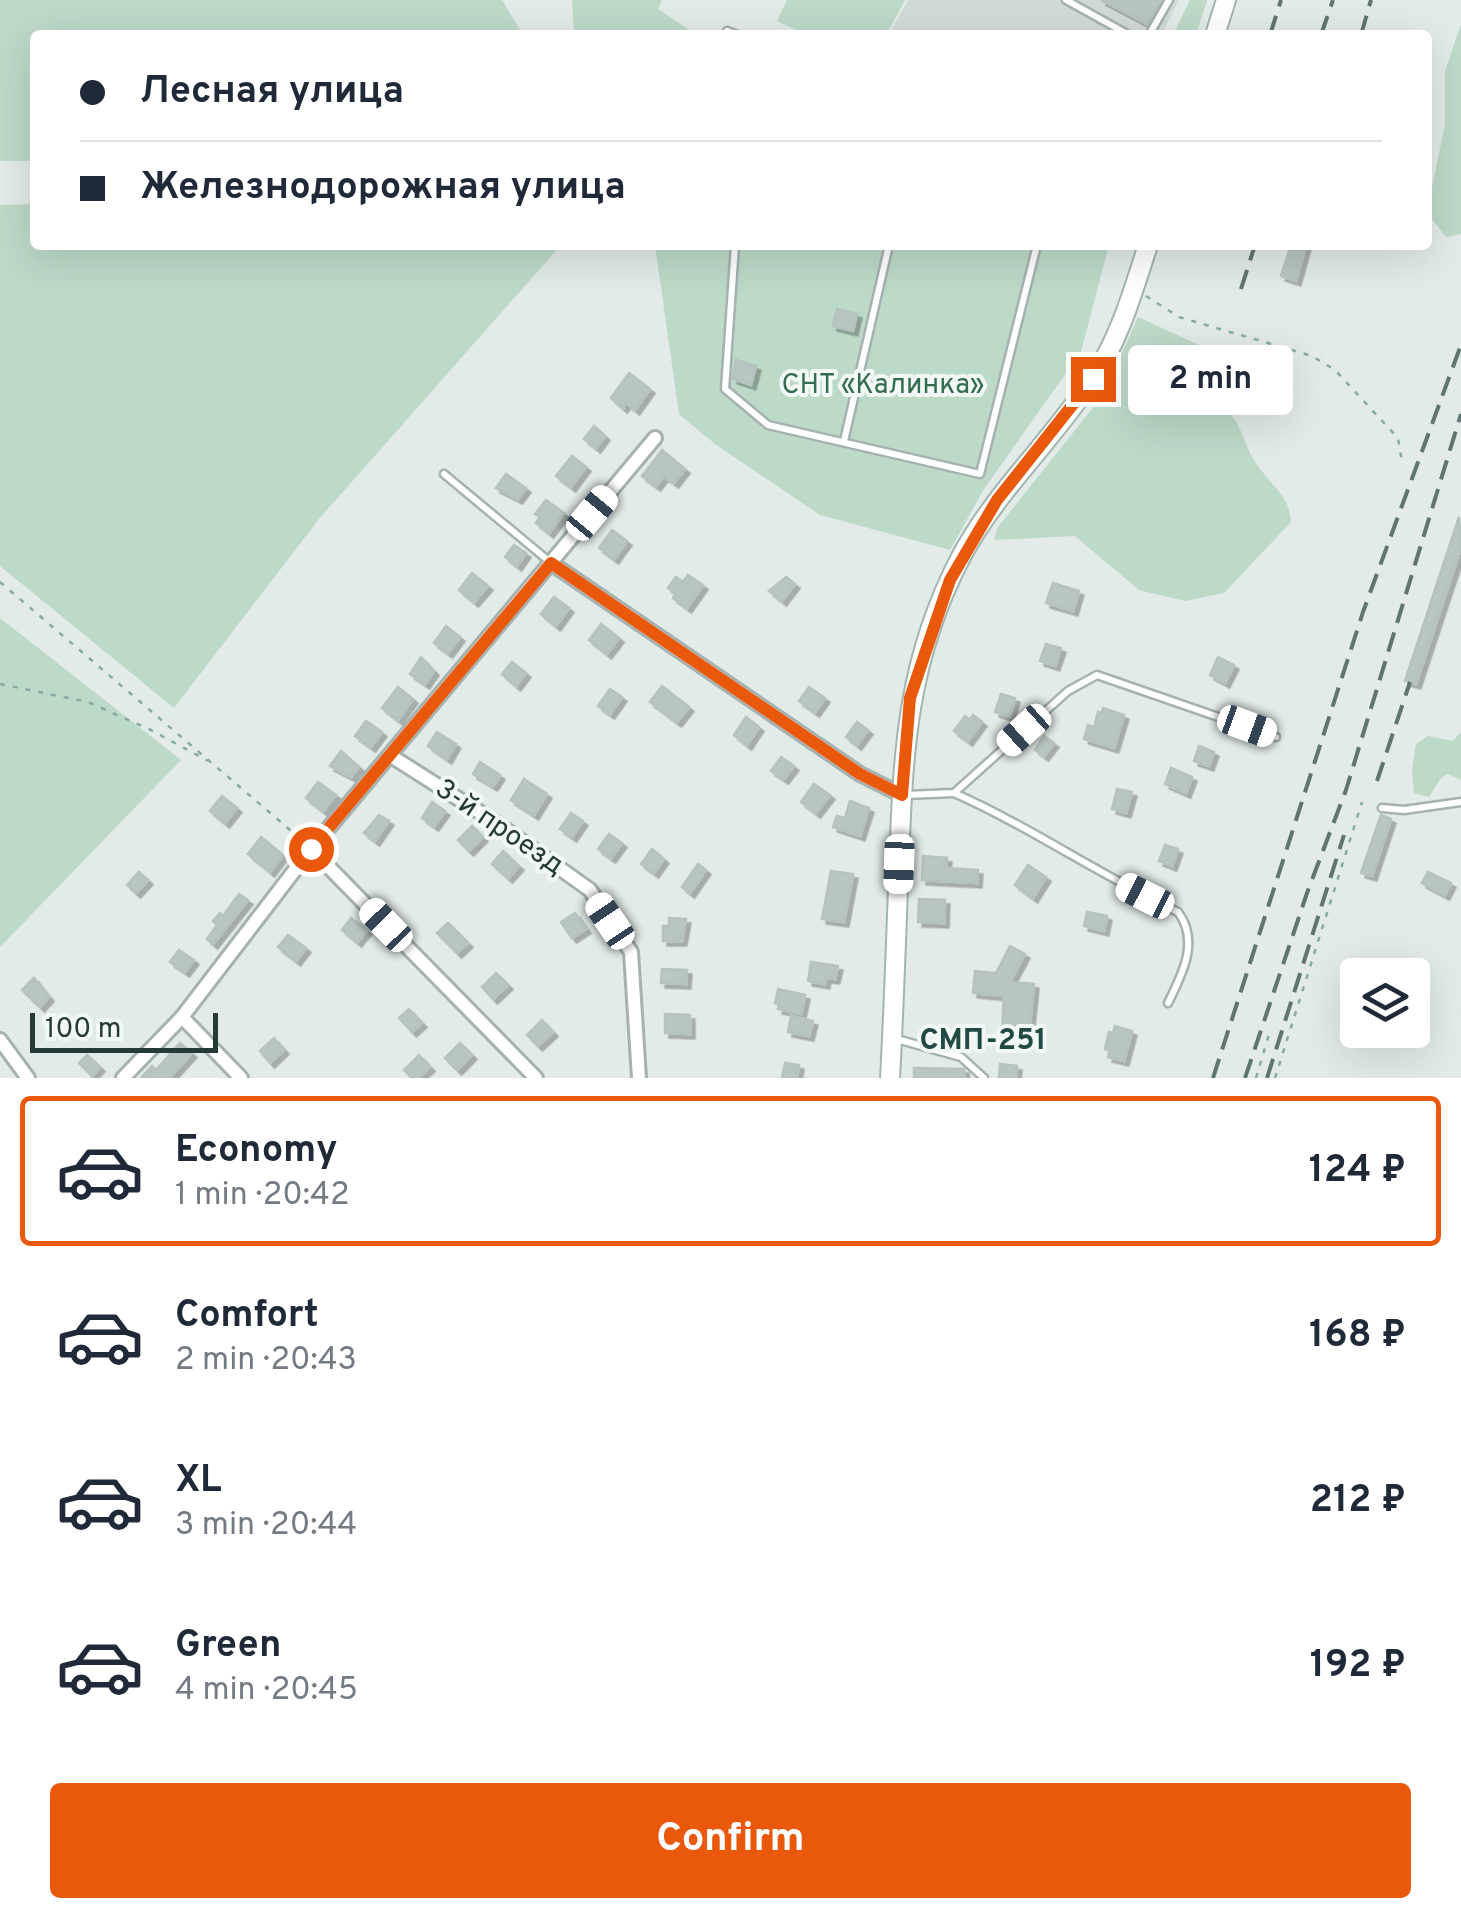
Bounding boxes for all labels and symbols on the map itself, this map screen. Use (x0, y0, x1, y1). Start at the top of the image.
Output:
callout: 2 min (1128, 344, 1293, 414)
route end (1071, 357, 1116, 402)
park label: СНТ «Калинка» (782, 368, 984, 404)
car (561, 480, 623, 546)
car (992, 699, 1056, 761)
car (1214, 702, 1280, 750)
street label: 3-й проезд (428, 772, 570, 884)
route start (289, 827, 334, 872)
car (883, 833, 915, 895)
car (1111, 869, 1179, 923)
car (581, 888, 639, 954)
car (354, 893, 418, 957)
scale bar (30, 1008, 218, 1052)
district label: СМП-251 (919, 1023, 1047, 1060)

